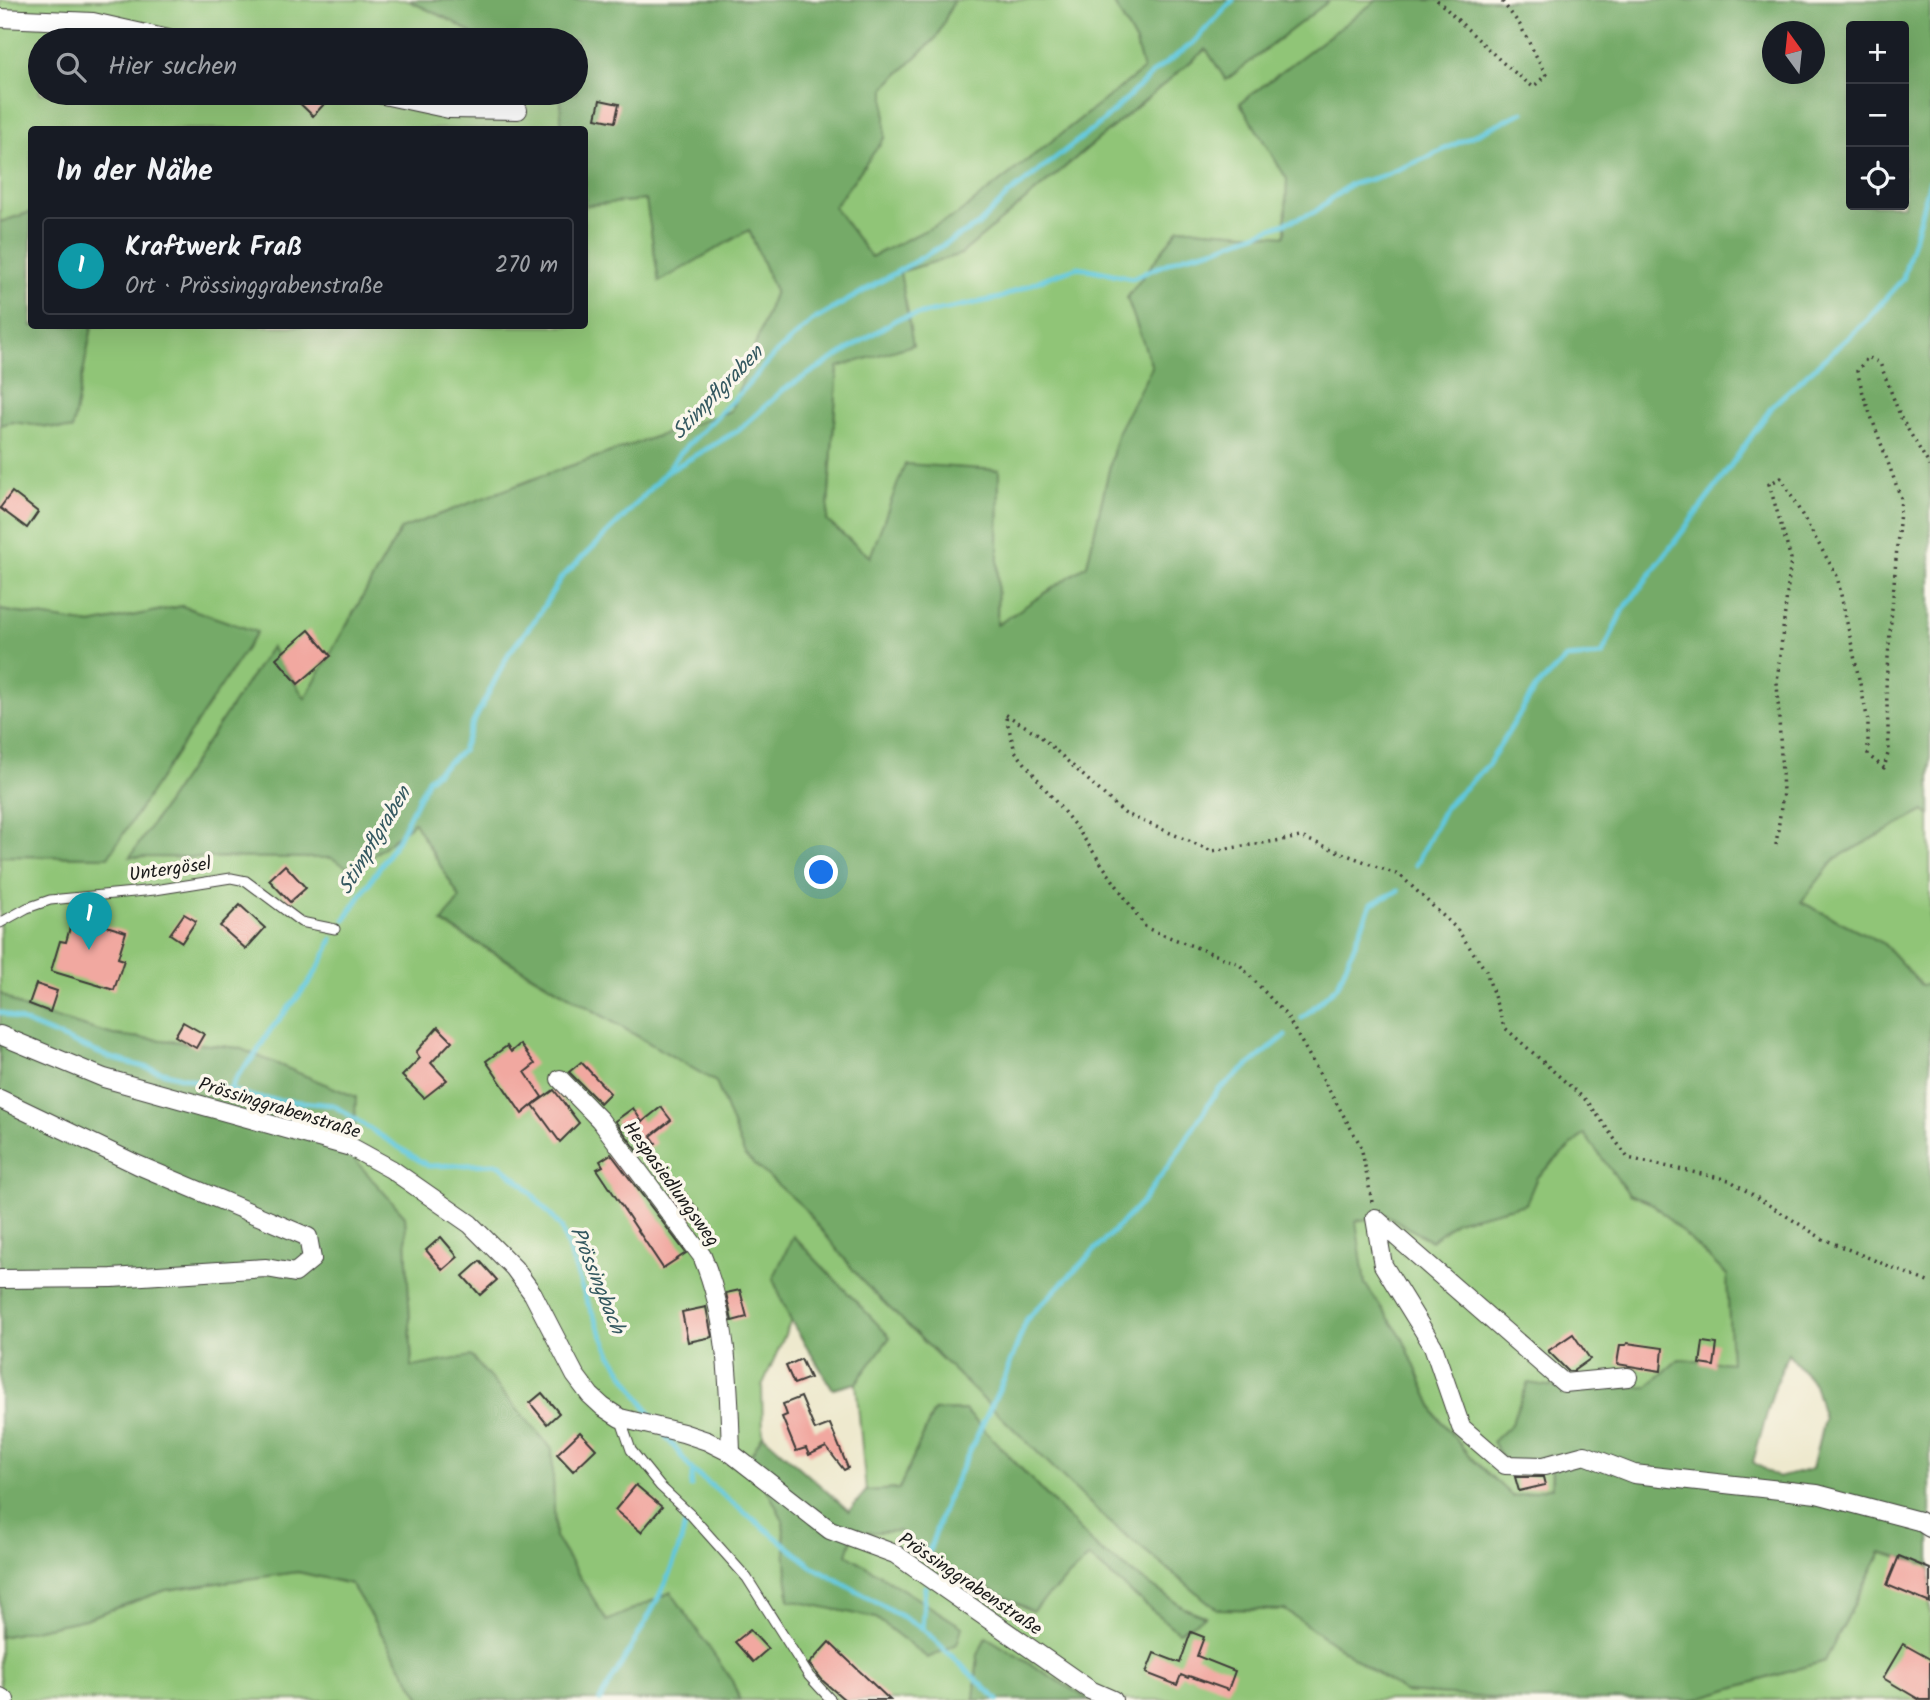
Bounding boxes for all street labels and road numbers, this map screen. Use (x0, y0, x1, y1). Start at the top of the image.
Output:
street label: Untergösel (127, 849, 214, 891)
street label: Prössinggrabenstraße (195, 1070, 365, 1148)
street label: Hespasiedlungsweg (614, 1115, 726, 1253)
street label: Prössinggrabenstraße (892, 1525, 1048, 1644)

